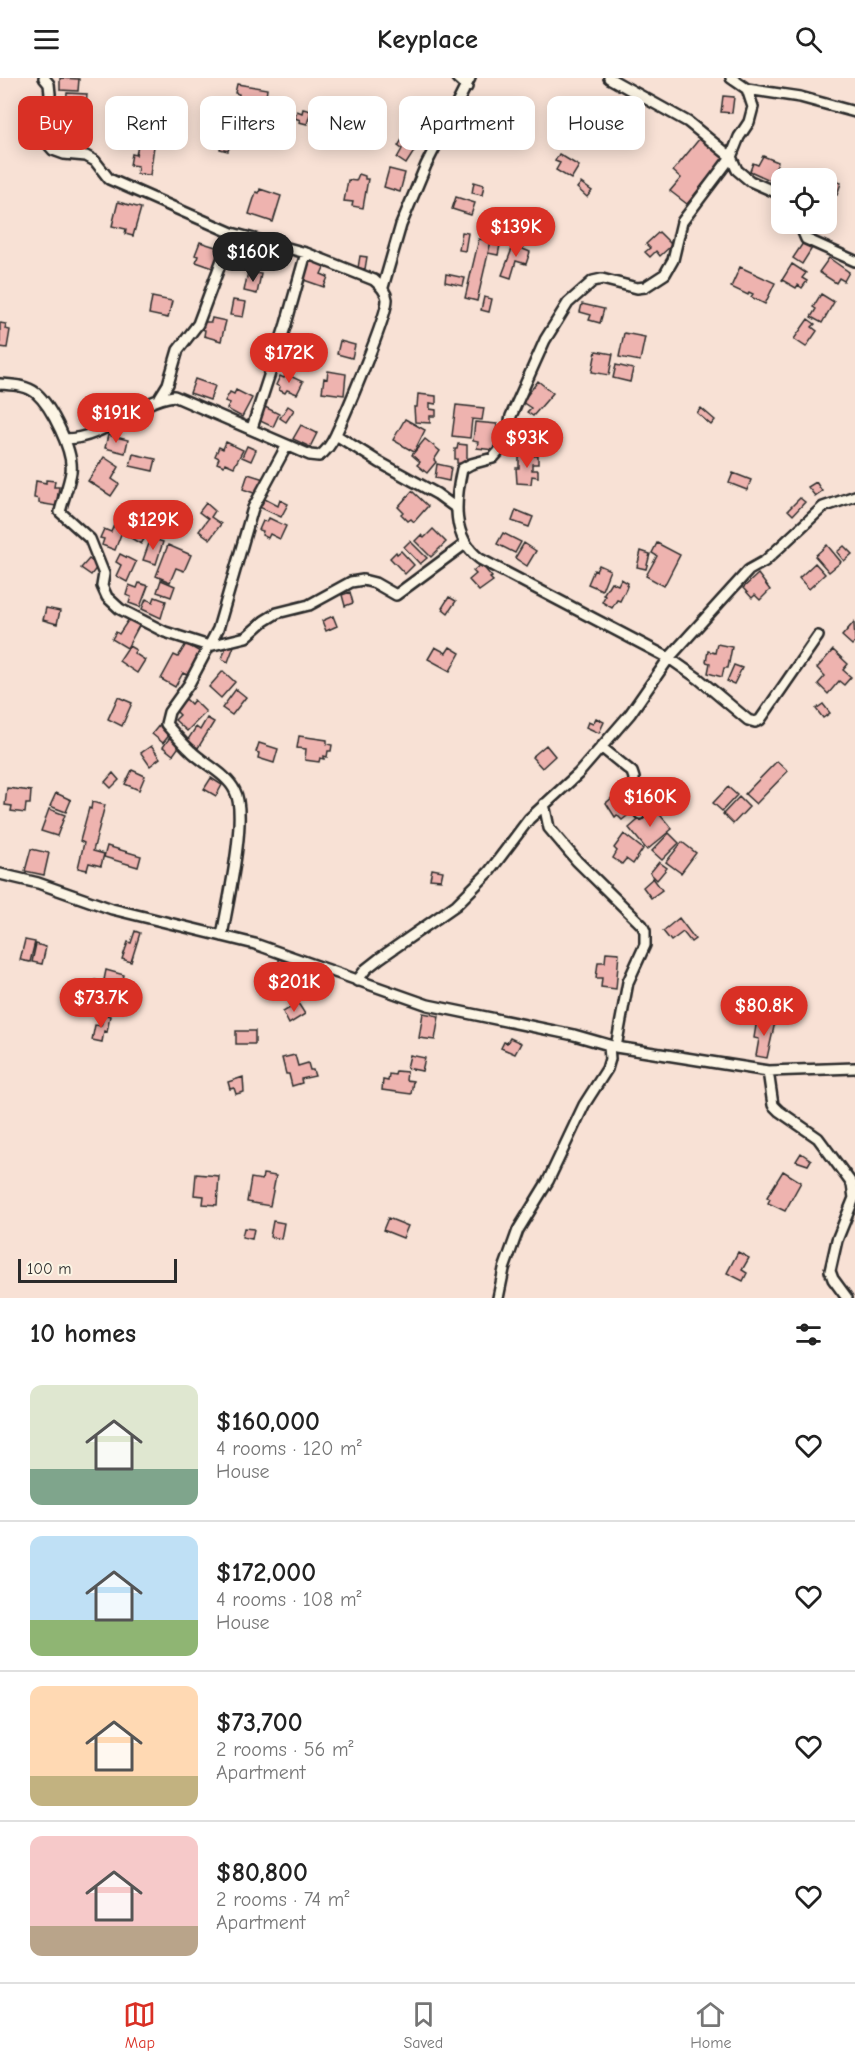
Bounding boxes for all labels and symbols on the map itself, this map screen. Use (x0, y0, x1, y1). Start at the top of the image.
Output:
pin: $139K (474, 207, 558, 258)
pin: $160K (211, 232, 295, 283)
pin: $172K (247, 333, 331, 384)
pin: $191K (74, 393, 158, 444)
pin: $93K (491, 418, 563, 469)
pin: $129K (111, 500, 195, 551)
pin: $160K (608, 777, 692, 828)
pin: $201K (252, 962, 336, 1013)
pin: $73.7K (52, 978, 150, 1029)
pin: $80.8K (715, 986, 813, 1037)
scale bar (18, 1256, 177, 1284)

